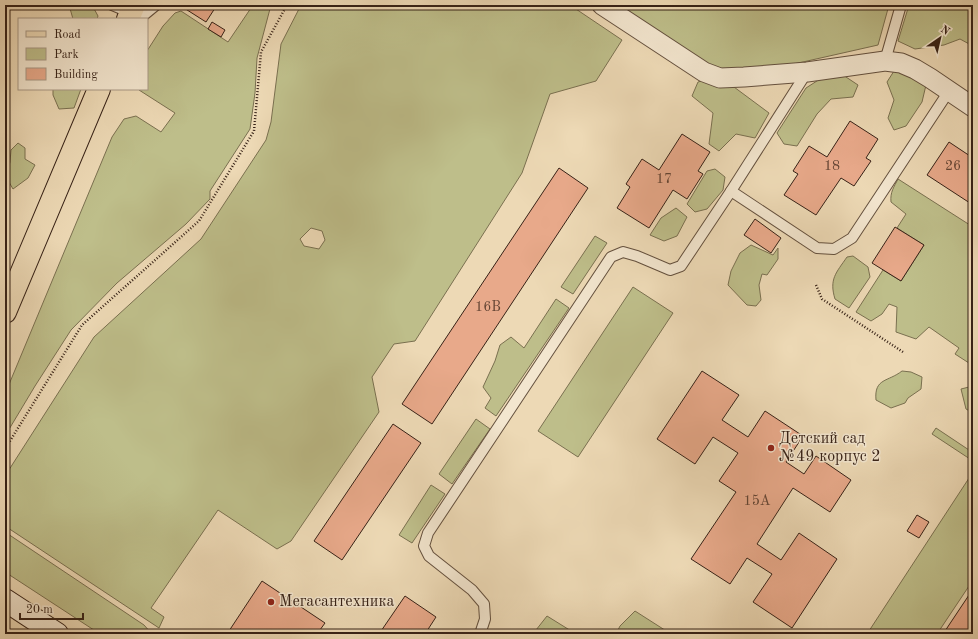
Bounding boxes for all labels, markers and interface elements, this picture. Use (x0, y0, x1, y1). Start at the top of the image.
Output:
legend (18, 18, 148, 90)
north arrow (920, 18, 960, 58)
text: N (938, 24, 952, 38)
text: Road (54, 29, 81, 41)
text: Park (54, 49, 79, 61)
text: Building (54, 69, 98, 81)
house number: 18 (824, 159, 840, 173)
house number: 26 (945, 159, 961, 173)
house number: 17 (656, 172, 672, 186)
house number: 16В (475, 300, 501, 314)
place label: Детский сад №49 корпус 2 (779, 431, 881, 465)
marker: Детский сад №49 корпус 2 (766, 443, 776, 453)
house number: 15А (744, 494, 771, 508)
place label: Мегасантехника (279, 594, 394, 610)
scale bar (20, 595, 83, 621)
marker: Мегасантехника (266, 597, 276, 607)
text: 20 m (26, 604, 53, 616)

